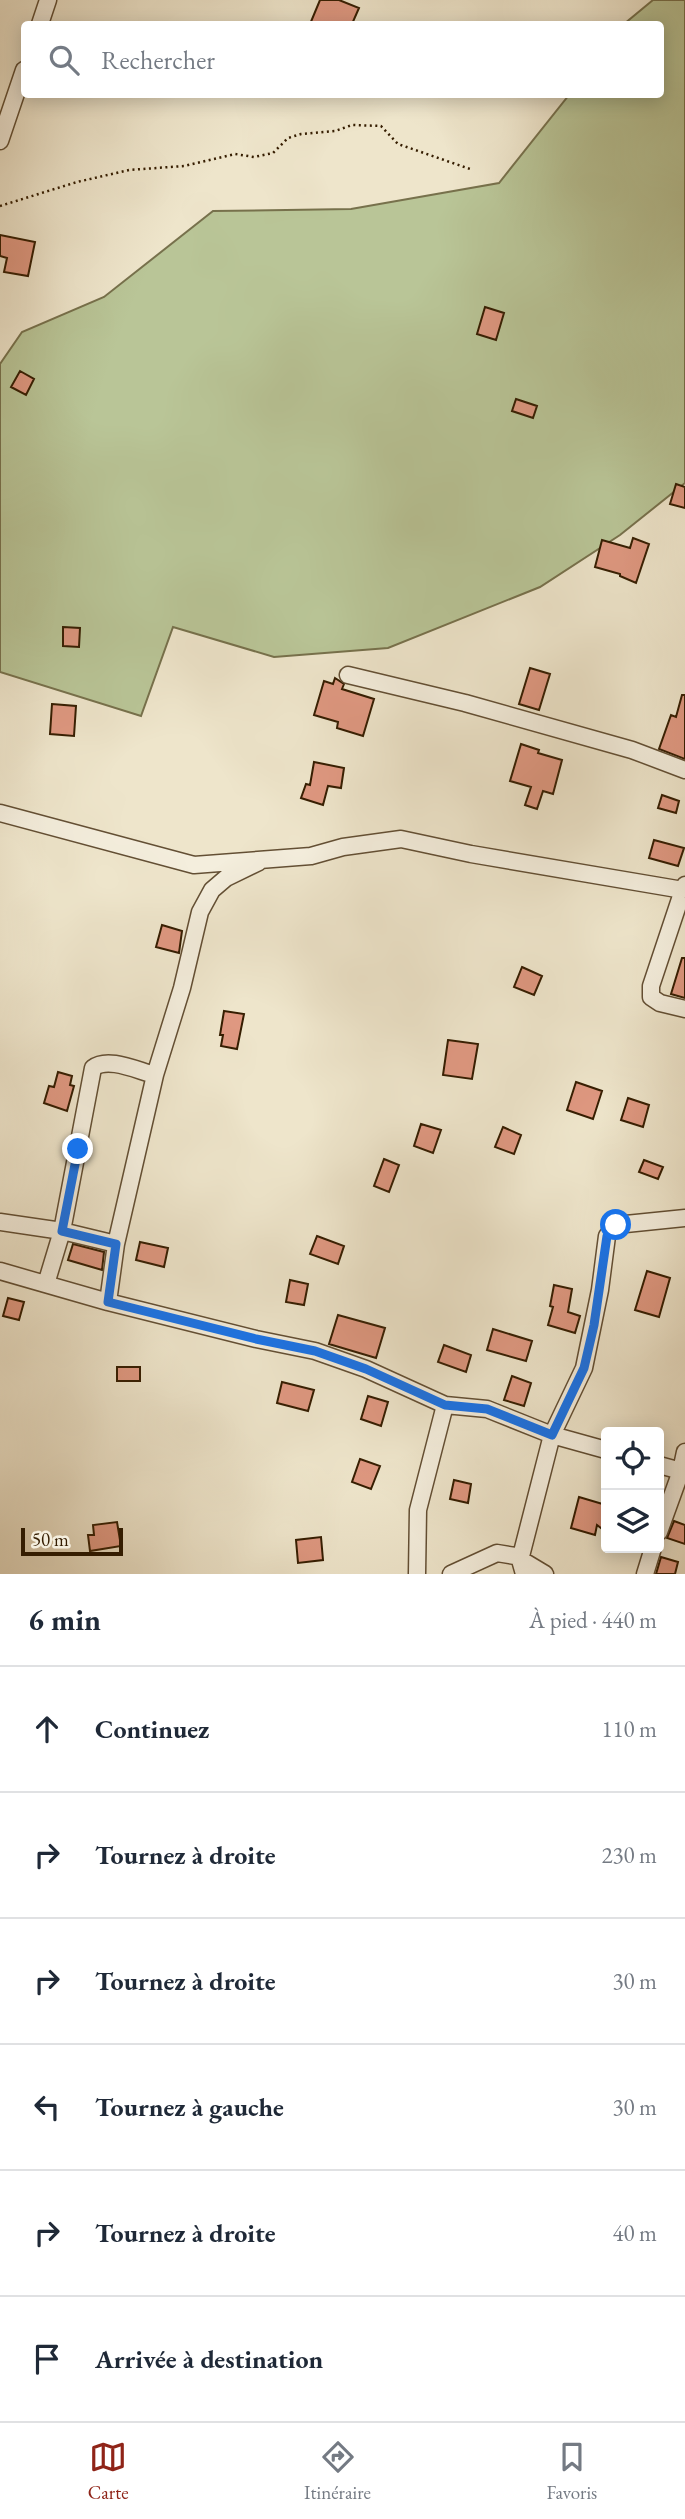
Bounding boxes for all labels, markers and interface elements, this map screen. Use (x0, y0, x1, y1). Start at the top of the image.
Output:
search box (21, 21, 664, 98)
icon: search (45, 41, 83, 79)
text: Rechercher (101, 43, 215, 77)
route end (62, 1133, 93, 1164)
route start (600, 1209, 631, 1240)
map controls (601, 1427, 664, 1553)
button: locate (601, 1427, 664, 1490)
button: layers (601, 1490, 664, 1553)
scale bar (21, 1525, 122, 1557)
text: 50 m (32, 1527, 69, 1552)
text: 6 min (28, 1600, 101, 1639)
text: À pied · 440 m (529, 1605, 657, 1635)
icon: ahead (28, 1710, 66, 1748)
text: Continuez (95, 1712, 209, 1746)
text: 110 m (601, 1714, 657, 1744)
icon: right (28, 1836, 66, 1874)
text: Tournez à droite (95, 1838, 276, 1872)
text: 230 m (601, 1840, 657, 1870)
icon: right (28, 1962, 66, 2000)
text: Tournez à droite (95, 1964, 276, 1998)
text: 30 m (612, 1966, 657, 1996)
icon: left (28, 2088, 66, 2126)
text: Tournez à gauche (95, 2090, 284, 2124)
text: 30 m (612, 2092, 657, 2122)
icon: right (28, 2214, 66, 2252)
text: Tournez à droite (95, 2216, 276, 2250)
text: 40 m (612, 2218, 657, 2248)
icon: arrive (28, 2340, 66, 2378)
text: Arrivée à destination (95, 2342, 323, 2376)
tab: Carte (88, 2438, 129, 2505)
tab: Itinéraire (304, 2438, 371, 2505)
tab: Favoris (546, 2438, 597, 2505)

